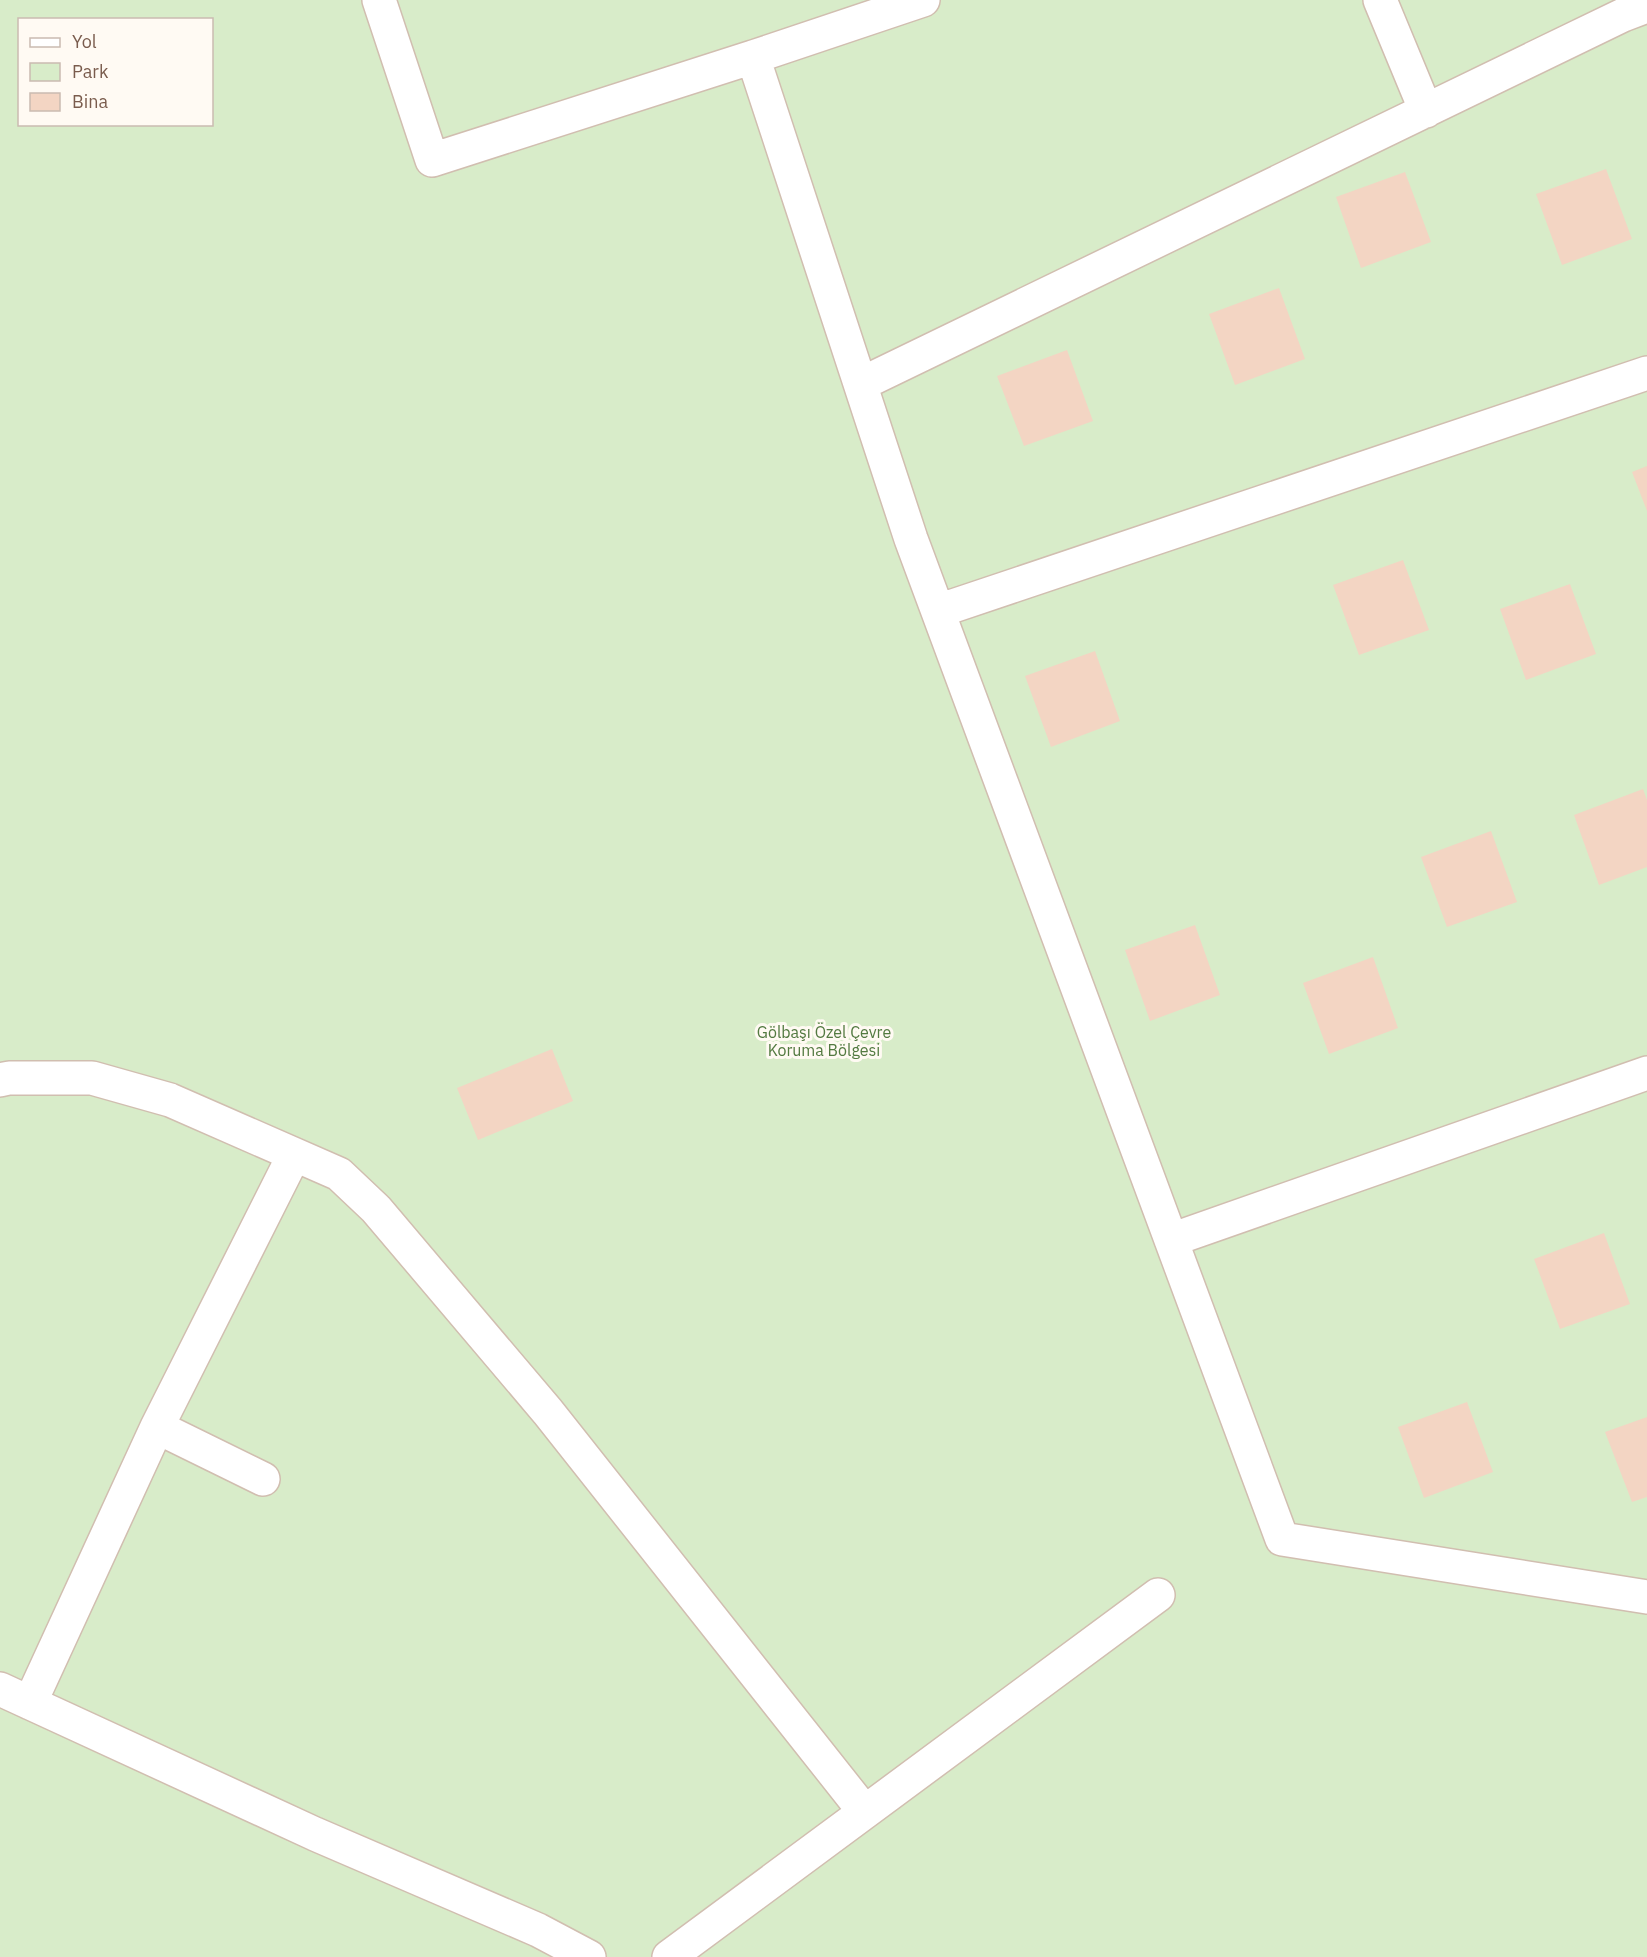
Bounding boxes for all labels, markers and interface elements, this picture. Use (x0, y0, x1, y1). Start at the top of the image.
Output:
legend (18, 18, 213, 126)
text: Yol (72, 30, 97, 53)
text: Park (72, 60, 109, 83)
text: Bina (72, 90, 108, 113)
park label: Gölbaşı Özel Çevre Koruma Bölgesi (757, 1022, 891, 1060)

